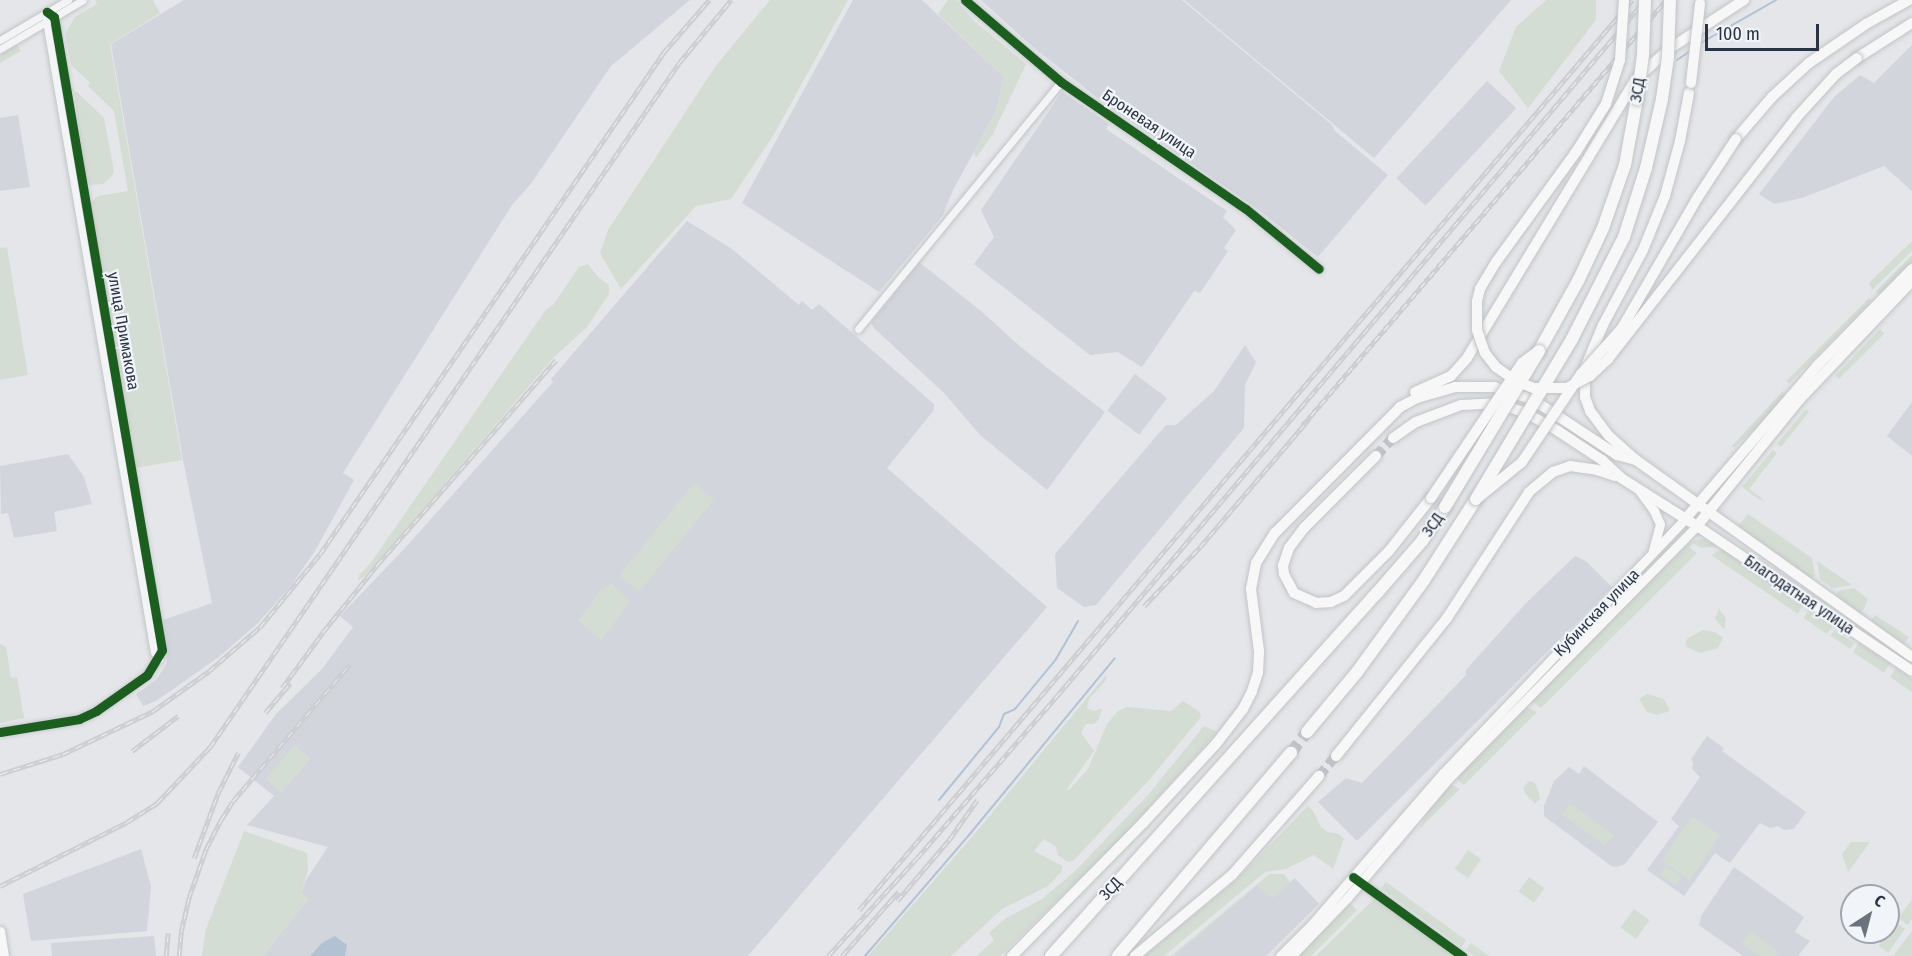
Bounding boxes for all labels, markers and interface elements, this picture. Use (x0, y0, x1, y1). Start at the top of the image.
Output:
scale bar (1708, 12, 1822, 50)
text: 100 m (1716, 23, 1760, 45)
street label: ЗСД (1627, 76, 1649, 104)
street label: Броневая улица (1098, 85, 1200, 163)
street label: улица Примакова (103, 270, 143, 392)
street label: ЗСД (1418, 509, 1448, 541)
street label: Благодатная улица (1740, 551, 1858, 639)
street label: Кубинская улица (1550, 565, 1644, 661)
street label: ЗСД (1096, 873, 1126, 905)
north arrow (1840, 884, 1900, 944)
text: С (1871, 890, 1889, 911)

